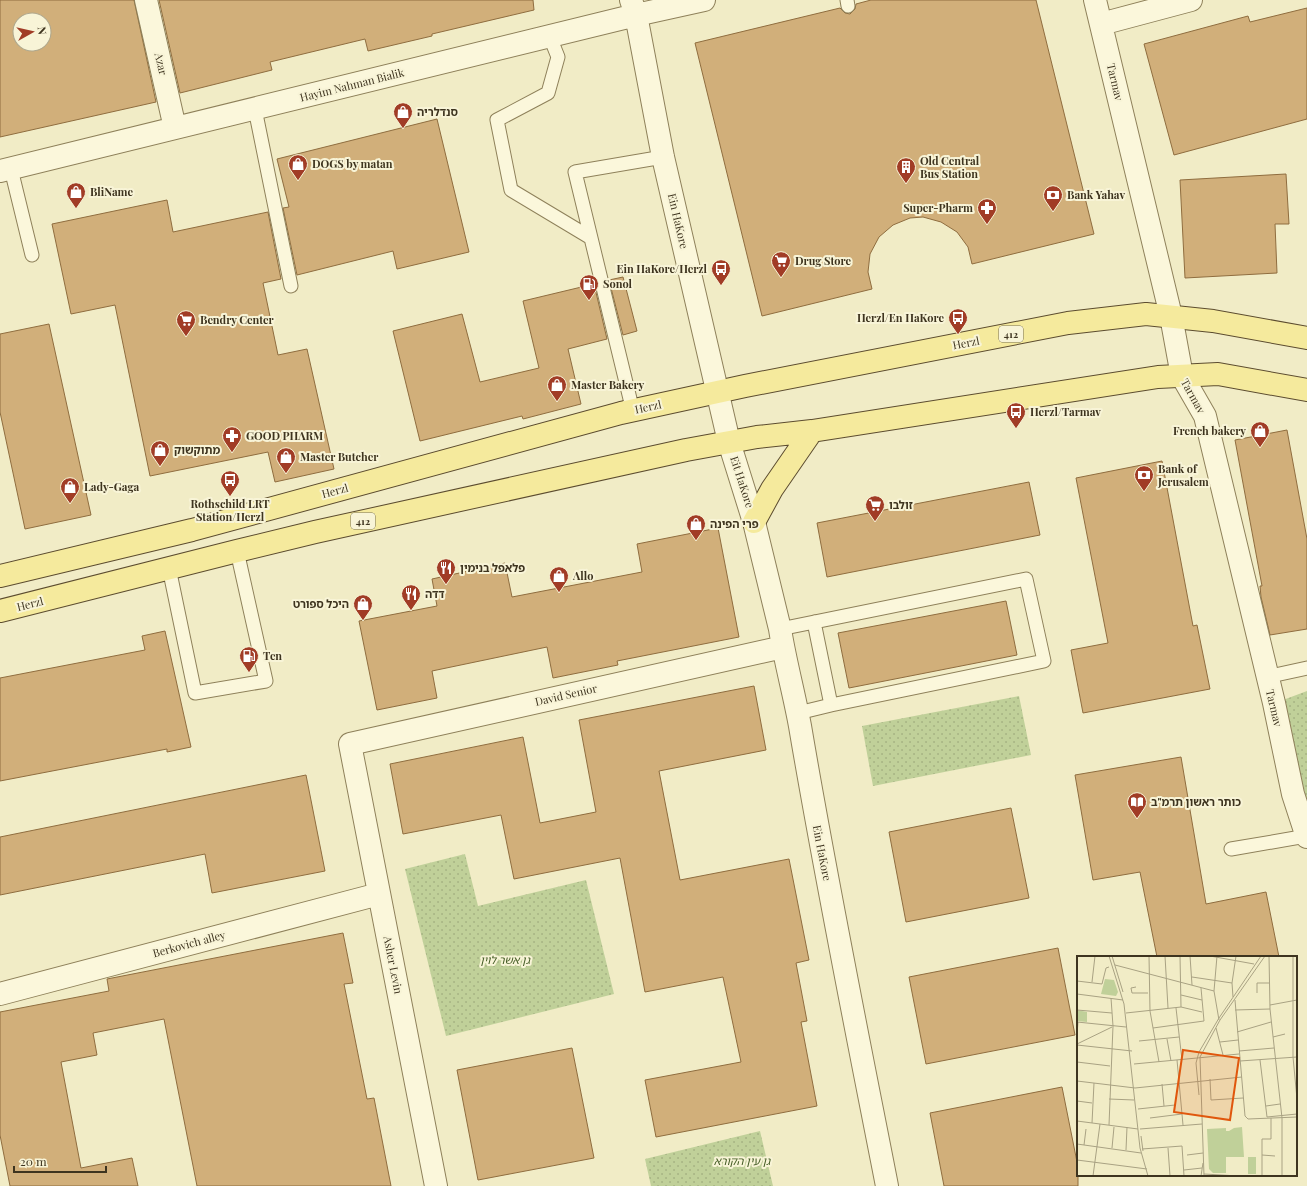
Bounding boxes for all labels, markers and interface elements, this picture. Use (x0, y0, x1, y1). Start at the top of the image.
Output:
north arrow (12, 12, 52, 52)
text: N (34, 26, 50, 36)
street label: Azar (151, 50, 171, 77)
street label: Tarmav (1104, 62, 1127, 103)
street label: Hayim Nahman Bialik (298, 64, 406, 105)
shop icon: סנדלריה (392, 101, 414, 129)
place label: סנדלריה (417, 104, 458, 119)
shop icon: DOGS by matan (287, 153, 309, 181)
place label: Old Central Bus Station (920, 153, 980, 181)
place label: DOGS by matan (312, 156, 393, 171)
building icon: Old Central Bus Station (895, 156, 917, 184)
shop icon: BliName (65, 181, 87, 209)
place label: BliName (90, 184, 134, 199)
bank icon: Bank Yahav (1042, 184, 1064, 212)
place label: Bank Yahav (1067, 187, 1125, 202)
street label: Ein HaKore (665, 192, 692, 250)
pharmacy icon: Super-Pharm (976, 197, 998, 225)
place label: Super-Pharm (903, 200, 973, 215)
supermarket icon: Drug Store (770, 250, 792, 278)
place label: Drug Store (795, 253, 851, 268)
bus stop icon: Ein HaKore/Herzl (710, 258, 732, 286)
place label: Ein HaKore/Herzl (617, 261, 708, 276)
fuel station icon: Sonol (578, 273, 600, 301)
place label: Sonol (603, 276, 632, 291)
bus stop icon: Herzl/En HaKore (947, 307, 969, 335)
supermarket icon: Bendry Center (175, 309, 197, 337)
place label: Herzl/En HaKore (857, 310, 944, 325)
place label: Bendry Center (200, 312, 275, 327)
road number: 412 (999, 326, 1023, 342)
street label: Herzl (951, 333, 981, 352)
shop icon: Master Bakery (546, 374, 568, 402)
street label: Tarmav (1178, 376, 1209, 416)
place label: Master Bakery (571, 377, 645, 392)
street label: Herzl (633, 396, 663, 417)
bus stop icon: Herzl/Tarmav (1005, 401, 1027, 429)
place label: Herzl/Tarmav (1030, 404, 1101, 419)
shop icon: French bakery (1249, 420, 1271, 448)
place label: French bakery (1173, 423, 1246, 438)
pharmacy icon: GOOD PHARM (221, 425, 243, 453)
place label: GOOD PHARM (246, 428, 323, 443)
shop icon: מתוקשוק (149, 439, 171, 467)
place label: מתוקשוק (174, 442, 220, 457)
shop icon: Master Butcher (275, 446, 297, 474)
place label: Master Butcher (300, 449, 379, 464)
street label: Eit HaKore (727, 454, 758, 510)
place label: Bank of Jerusalem (1157, 461, 1209, 489)
bank icon: Bank of Jerusalem (1133, 464, 1155, 492)
bus stop icon: Rothschild LRT Station/Herzl (219, 469, 241, 497)
shop icon: Lady-Gaga (59, 476, 81, 504)
place label: Lady-Gaga (84, 479, 139, 494)
street label: Herzl (320, 480, 350, 501)
supermarket icon: זולבו (864, 494, 886, 522)
place label: Rothschild LRT Station/Herzl (190, 496, 270, 524)
place label: זולבו (889, 497, 913, 512)
road number: 412 (351, 513, 375, 529)
shop icon: פרי הפינה (685, 513, 707, 541)
place label: פרי הפינה (710, 516, 759, 531)
restaurant icon: פלאפל בנימין (435, 557, 457, 585)
place label: פלאפל בנימין (460, 560, 525, 575)
shop icon: Allo (548, 565, 570, 593)
place label: Allo (572, 568, 593, 583)
restaurant icon: דדה (400, 583, 422, 611)
place label: דדה (425, 586, 445, 601)
street label: Herzl (15, 593, 45, 614)
shop icon: היכל ספורט (352, 593, 374, 621)
place label: היכל ספורט (293, 596, 349, 611)
fuel station icon: Ten (238, 645, 260, 673)
place label: Ten (263, 648, 282, 663)
street label: David Senior (533, 680, 598, 709)
street label: Tarmav (1263, 688, 1286, 729)
library icon: כותר ראשון תרמ"ב (1126, 791, 1148, 819)
place label: כותר ראשון תרמ"ב (1151, 794, 1241, 809)
street label: Ein HaKore (810, 824, 835, 882)
street label: Berkovich alley (151, 927, 227, 960)
street label: Asher Levin (380, 934, 407, 995)
park label: גן אשר לוין (480, 952, 531, 967)
inset map (1077, 956, 1297, 1176)
scale bar (14, 1148, 106, 1174)
text: 20 m (20, 1153, 47, 1169)
park label: גן עין הקורא (714, 1153, 771, 1168)

